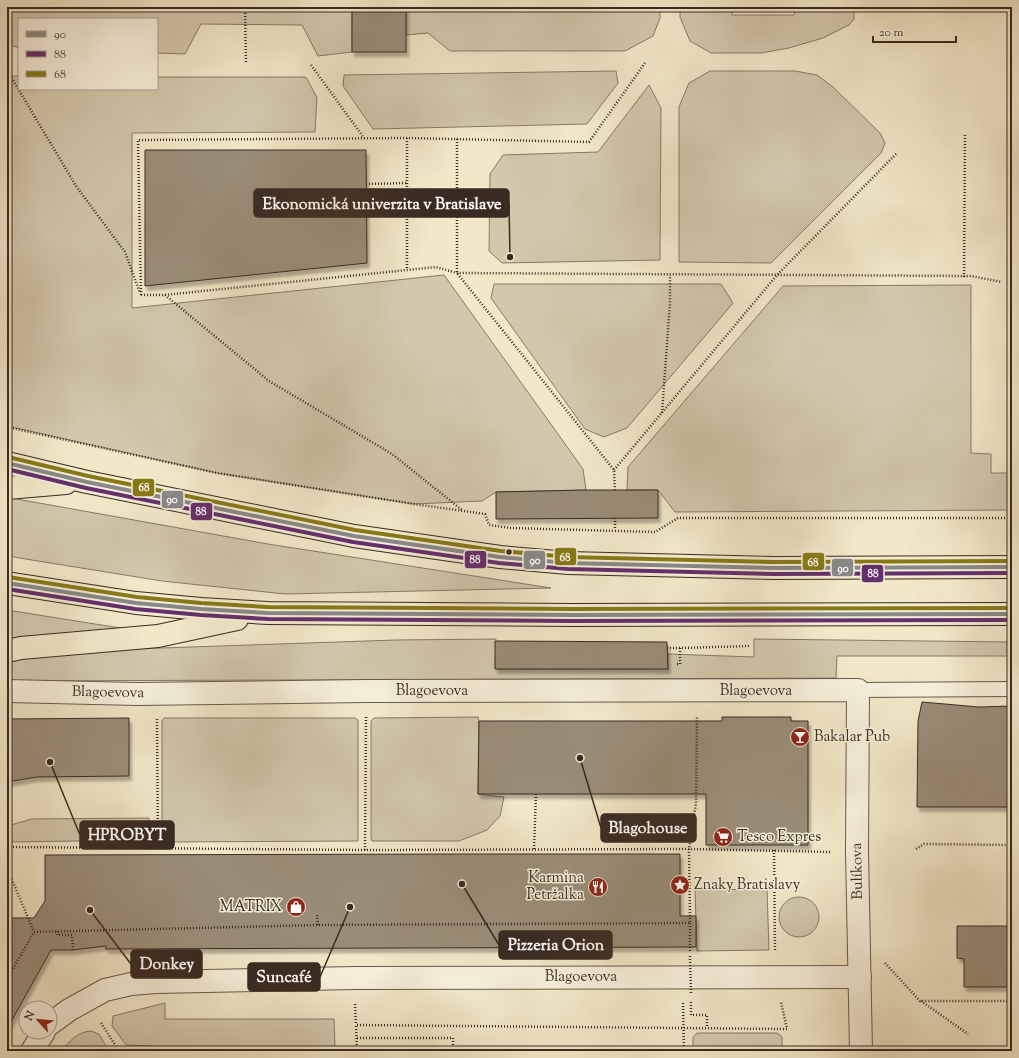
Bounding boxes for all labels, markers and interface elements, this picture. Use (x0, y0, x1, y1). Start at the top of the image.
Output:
legend (18, 18, 158, 90)
scale bar (873, 18, 956, 44)
text: 20 m (879, 24, 904, 42)
text: 90 (54, 26, 66, 44)
text: 88 (54, 46, 66, 64)
text: 68 (54, 66, 66, 84)
callout: Ekonomická univerzita v Bratislave (254, 189, 509, 217)
text: Ekonomická univerzita v Bratislave (262, 194, 502, 217)
line badge: 68 (132, 478, 155, 497)
text: 68 (139, 480, 150, 496)
line badge: 90 (161, 490, 184, 509)
text: 90 (166, 492, 178, 508)
line badge: 88 (190, 502, 213, 521)
text: 88 (196, 504, 207, 520)
unlabelled marker (504, 547, 514, 557)
line badge: 68 (554, 547, 577, 566)
line badge: 88 (464, 550, 487, 569)
line badge: 90 (523, 550, 546, 570)
text: 68 (560, 550, 571, 566)
text: 88 (470, 552, 481, 568)
line badge: 68 (802, 552, 825, 571)
text: 90 (529, 553, 541, 569)
text: 68 (808, 555, 819, 571)
line badge: 90 (831, 558, 854, 577)
text: 90 (837, 561, 849, 577)
line badge: 88 (861, 564, 884, 583)
text: 88 (868, 566, 879, 582)
street label: Blagoevova (396, 681, 468, 702)
street label: Blagoevova (720, 681, 792, 702)
street label: Blagoevova (72, 682, 144, 704)
bar icon: Bakalar Pub (789, 726, 811, 748)
place label: Bakalar Pub (814, 727, 890, 748)
callout: Blagohouse (601, 814, 696, 842)
text: Blagohouse (609, 818, 688, 841)
callout: HPROBYT (80, 821, 174, 849)
text: HPROBYT (88, 825, 167, 848)
supermarket icon: Tesco Expres (712, 826, 734, 848)
place label: Tesco Expres (737, 827, 821, 848)
street label: Bulíkova (847, 842, 869, 900)
place label: Karmina Petržalka (527, 868, 584, 906)
place icon: Znaky Bratislavy (669, 874, 691, 896)
place label: Znaky Bratislavy (694, 875, 801, 896)
restaurant icon: Karmina Petržalka (587, 876, 609, 898)
shop icon: MATRIX (285, 896, 307, 918)
place label: MATRIX (220, 897, 282, 918)
callout: Pizzeria Orion (499, 931, 612, 959)
text: Pizzeria Orion (508, 935, 605, 958)
callout: Donkey (131, 950, 202, 978)
text: Donkey (140, 954, 194, 977)
callout: Suncafé (248, 963, 320, 991)
text: Suncafé (256, 967, 312, 990)
street label: Blagoevova (545, 967, 617, 988)
north arrow (18, 1000, 58, 1040)
text: N (20, 1008, 39, 1024)

